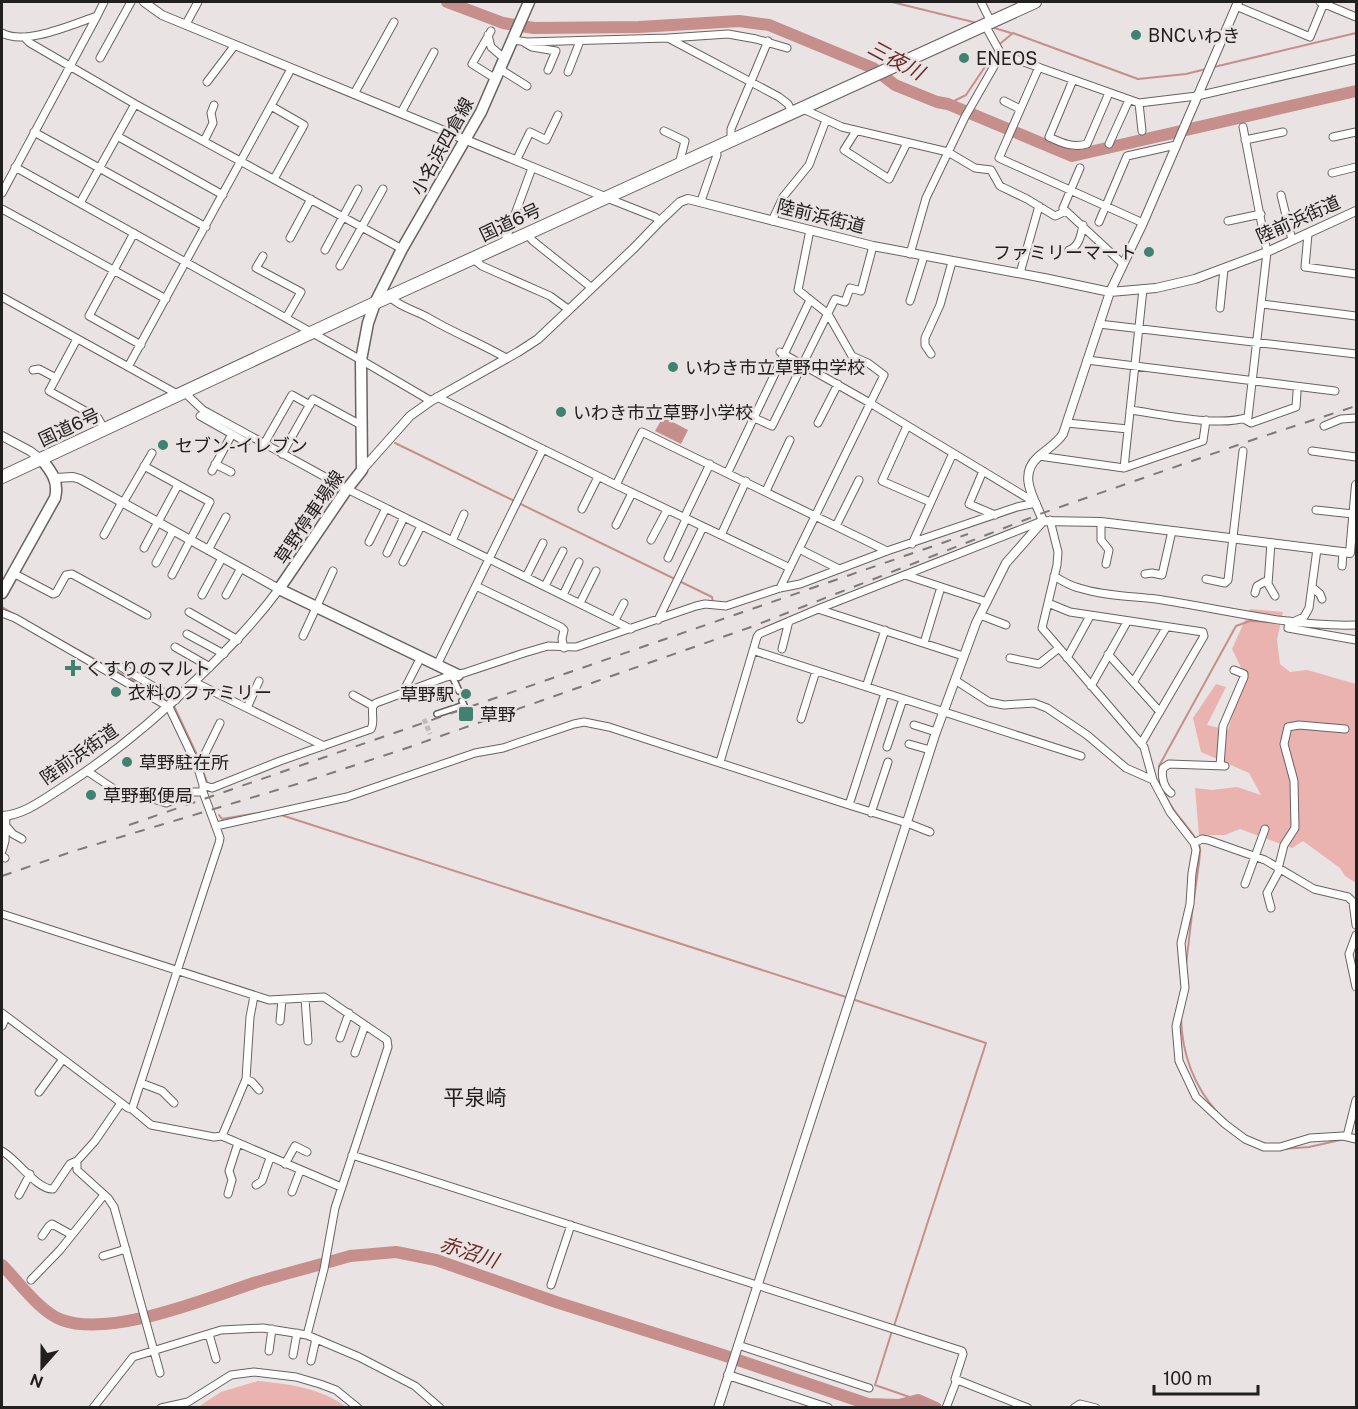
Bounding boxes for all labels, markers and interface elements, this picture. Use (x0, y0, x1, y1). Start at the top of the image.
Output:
place label: BNCいわき (1148, 25, 1240, 46)
marker: BNCいわき (1129, 28, 1143, 42)
water label: 三夜川 (864, 35, 930, 86)
place label: ENEOS (976, 48, 1037, 69)
marker: ENEOS (957, 51, 971, 65)
street label: 小名浜四倉線 (407, 94, 477, 198)
street label: 陸前浜街道 (1253, 191, 1343, 247)
street label: 陸前浜街道 (775, 195, 867, 237)
street label: 国道6号 (476, 199, 544, 245)
place label: ファミリーマート (993, 242, 1137, 263)
marker: ファミリーマート (1142, 245, 1156, 259)
place label: いわき市立草野中学校 (685, 357, 865, 378)
marker: いわき市立草野中学校 (666, 360, 680, 374)
place label: いわき市立草野小学校 (573, 402, 753, 423)
street label: 国道6号 (35, 404, 103, 450)
marker: いわき市立草野小学校 (554, 405, 568, 419)
place label: セブン-イレブン (175, 435, 308, 456)
marker: セブン-イレブン (156, 438, 170, 452)
street label: 草野停車場線 (270, 466, 348, 568)
place label: くすりのマルト (85, 658, 211, 679)
marker: くすりのマルト (66, 661, 80, 675)
place label: 衣料のファミリー (128, 682, 272, 703)
place label: 草野駅 (400, 684, 454, 705)
marker: 衣料のファミリー (109, 685, 123, 699)
marker: 草野駅 (459, 687, 473, 701)
place label: 草野 (480, 704, 516, 725)
marker: 草野 (457, 705, 475, 723)
street label: 陸前浜街道 (36, 720, 122, 788)
place label: 草野駐在所 (139, 752, 229, 773)
marker: 草野駐在所 (120, 755, 134, 769)
place label: 草野郵便局 (103, 785, 193, 806)
marker: 草野郵便局 (84, 788, 98, 802)
district label: 平泉崎 (444, 1085, 507, 1110)
water label: 赤沼川 (437, 1231, 503, 1273)
north arrow (12, 1337, 72, 1397)
scale bar (1154, 1358, 1258, 1396)
text: 100 m (1163, 1368, 1212, 1389)
text: N (28, 1369, 46, 1392)

